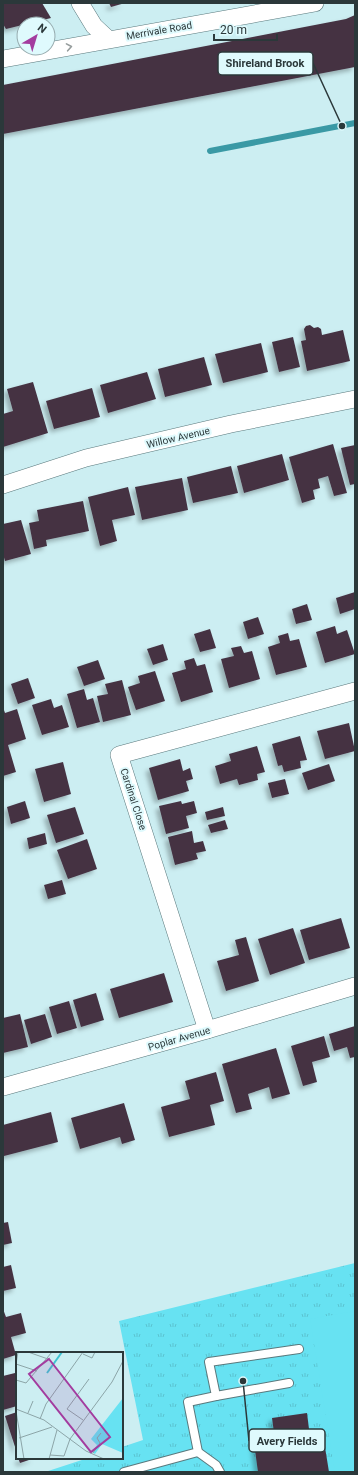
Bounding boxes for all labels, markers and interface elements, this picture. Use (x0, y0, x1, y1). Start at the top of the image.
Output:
north arrow (16, 16, 56, 56)
scale bar (214, 16, 277, 42)
street label: Merrivale Road (125, 19, 193, 42)
text: N (35, 21, 49, 36)
text: 20 m (220, 23, 247, 37)
one-way arrow (66, 43, 72, 51)
callout: Shireland Brook (218, 52, 313, 75)
text: Shireland Brook (226, 57, 305, 70)
street label: Willow Avenue (145, 425, 211, 450)
street label: Cardinal Close (118, 767, 149, 831)
street label: Poplar Avenue (147, 1024, 211, 1053)
inset map (16, 1352, 123, 1459)
callout: Avery Fields (249, 1429, 325, 1452)
text: Avery Fields (257, 1435, 318, 1448)

